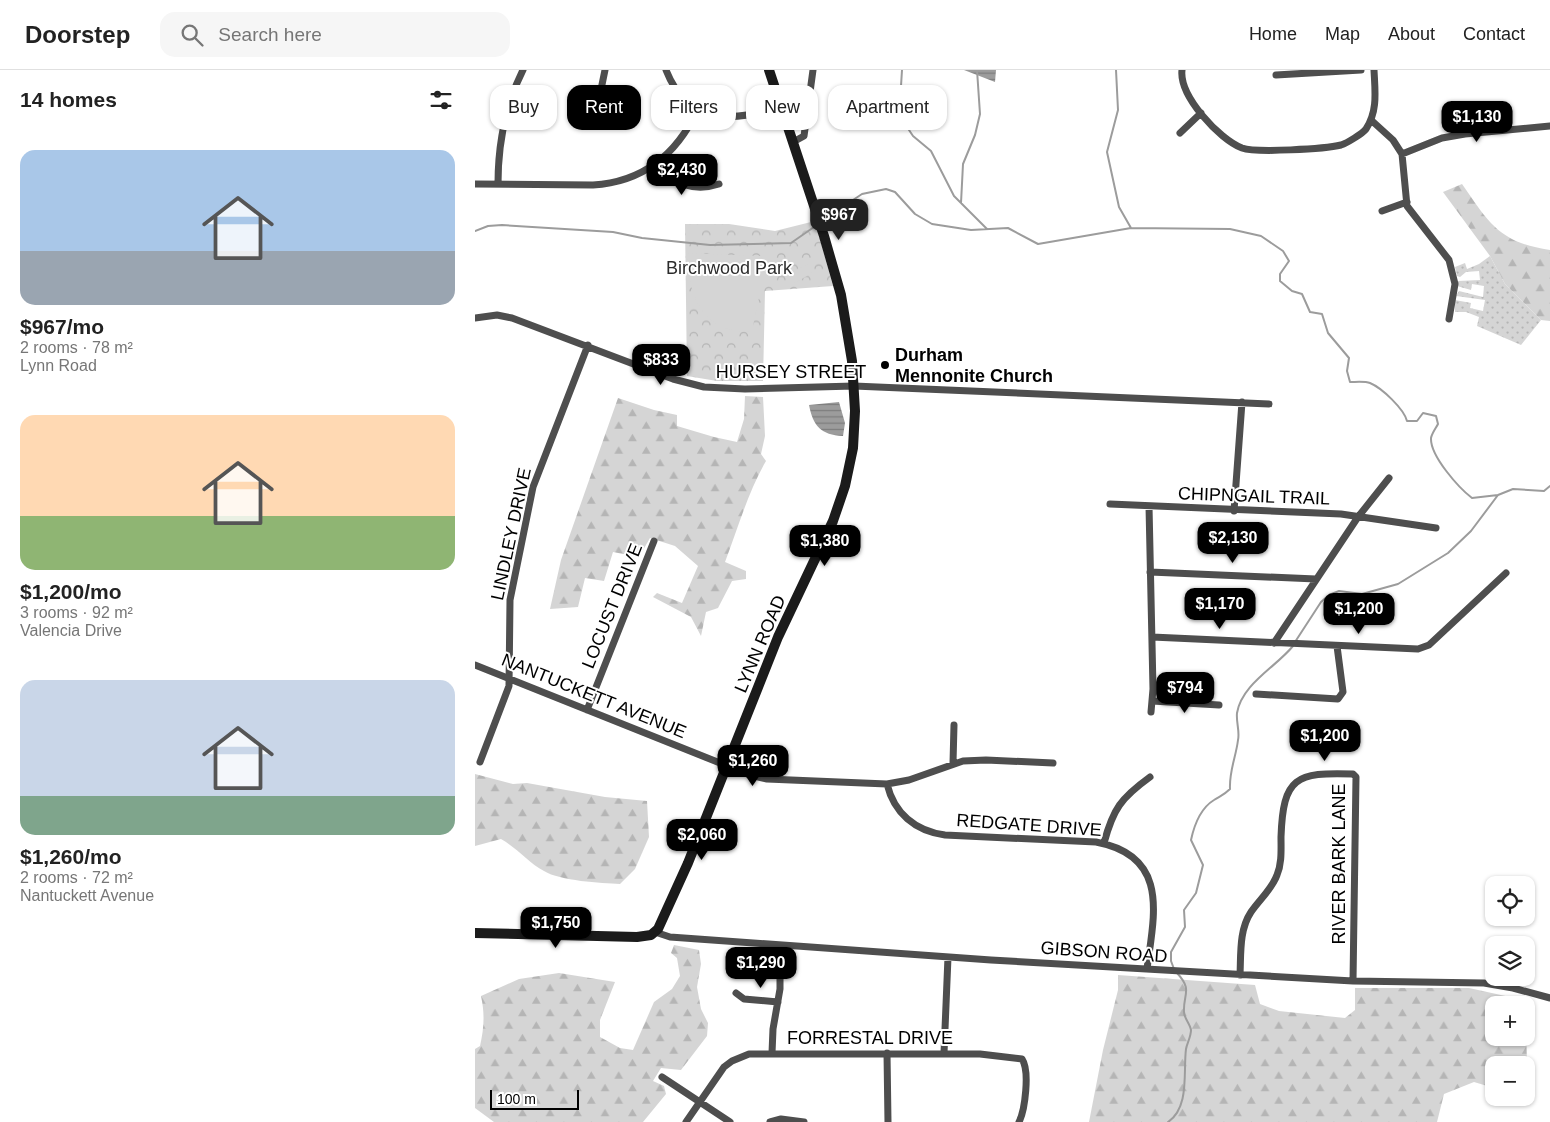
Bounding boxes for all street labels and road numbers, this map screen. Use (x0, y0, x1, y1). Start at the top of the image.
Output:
street label: HURSEY STREET (716, 362, 866, 382)
street label: LINDLEY DRIVE (487, 466, 535, 602)
street label: CHIPNGAIL TRAIL (1178, 483, 1330, 509)
street label: LOCUST DRIVE (578, 541, 646, 671)
street label: LYNN ROAD (731, 592, 789, 696)
street label: NANTUCKETT AVENUE (499, 650, 689, 742)
street label: RIVER BARK LANE (1329, 783, 1349, 945)
street label: REDGATE DRIVE (956, 810, 1102, 840)
street label: GIBSON ROAD (1040, 938, 1168, 966)
street label: FORRESTAL DRIVE (787, 1028, 953, 1048)

